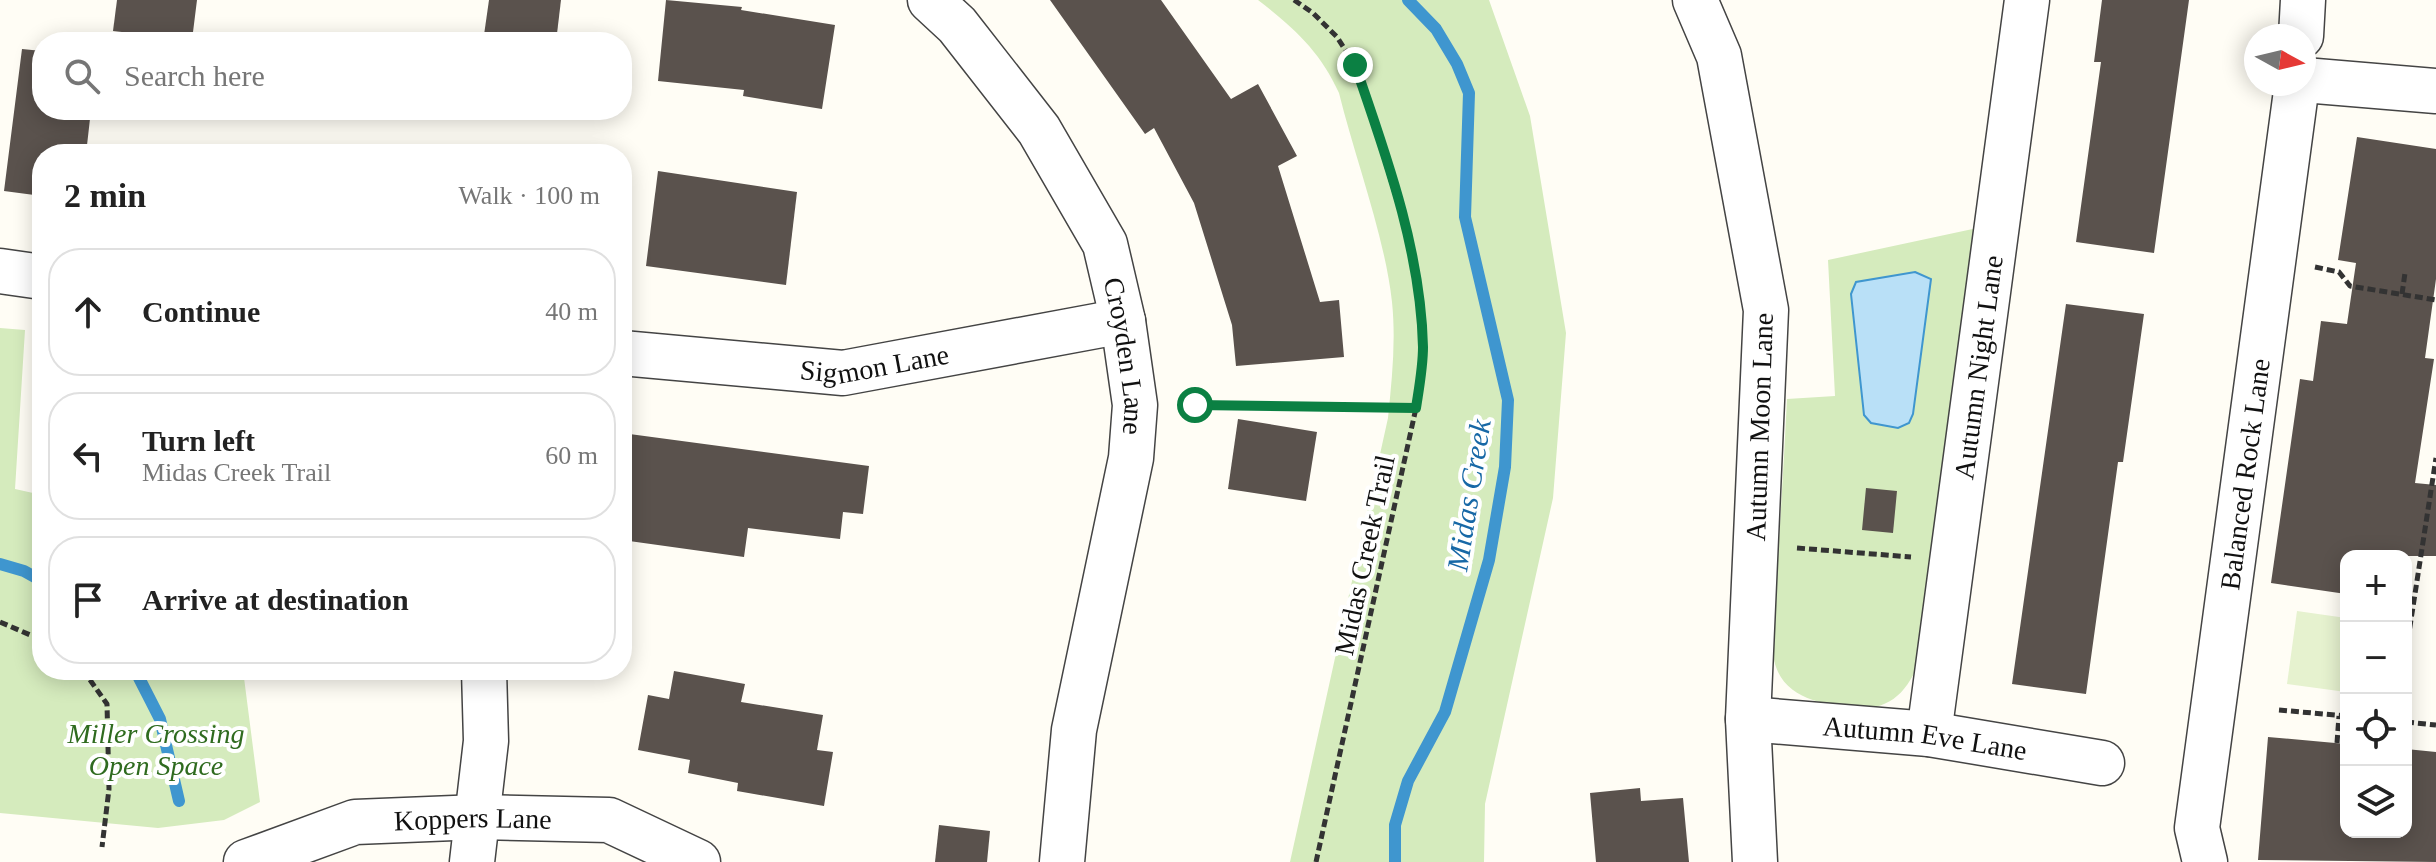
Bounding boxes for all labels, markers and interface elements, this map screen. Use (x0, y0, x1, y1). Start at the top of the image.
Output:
north arrow (2244, 24, 2316, 96)
search box (32, 32, 632, 120)
route end (1337, 47, 1373, 83)
icon: search (60, 54, 104, 98)
text: Search here (124, 59, 265, 92)
text: 2 min (64, 177, 146, 214)
text: Walk · 100 m (458, 181, 600, 210)
street label: Autumn Night Lane (1948, 253, 2009, 481)
street label: Croyden Lane (1097, 274, 1150, 436)
icon: ahead (66, 290, 110, 334)
text: Continue (142, 295, 260, 328)
text: 40 m (545, 297, 598, 326)
street label: Autumn Moon Lane (1740, 312, 1779, 542)
street label: Sigmon Lane (799, 339, 951, 390)
street label: Balanced Rock Lane (2214, 356, 2276, 592)
route start (1177, 387, 1213, 423)
water label: Midas Creek (1440, 416, 1497, 574)
text: Turn left (142, 424, 255, 457)
icon: left (66, 434, 110, 478)
text: 60 m (545, 441, 598, 470)
street label: Midas Creek Trail (1328, 452, 1401, 658)
text: Midas Creek Trail (142, 458, 331, 487)
map controls (2340, 550, 2412, 838)
button: + (2340, 550, 2412, 622)
icon: arrive (66, 578, 110, 622)
text: Arrive at destination (142, 583, 409, 616)
button: − (2340, 622, 2412, 694)
button: locate (2340, 694, 2412, 766)
street label: Autumn Eve Lane (1822, 710, 2029, 766)
park label: Miller Crossing Open Space (66, 718, 245, 781)
button: layers (2340, 766, 2412, 838)
street label: Koppers Lane (393, 802, 552, 836)

